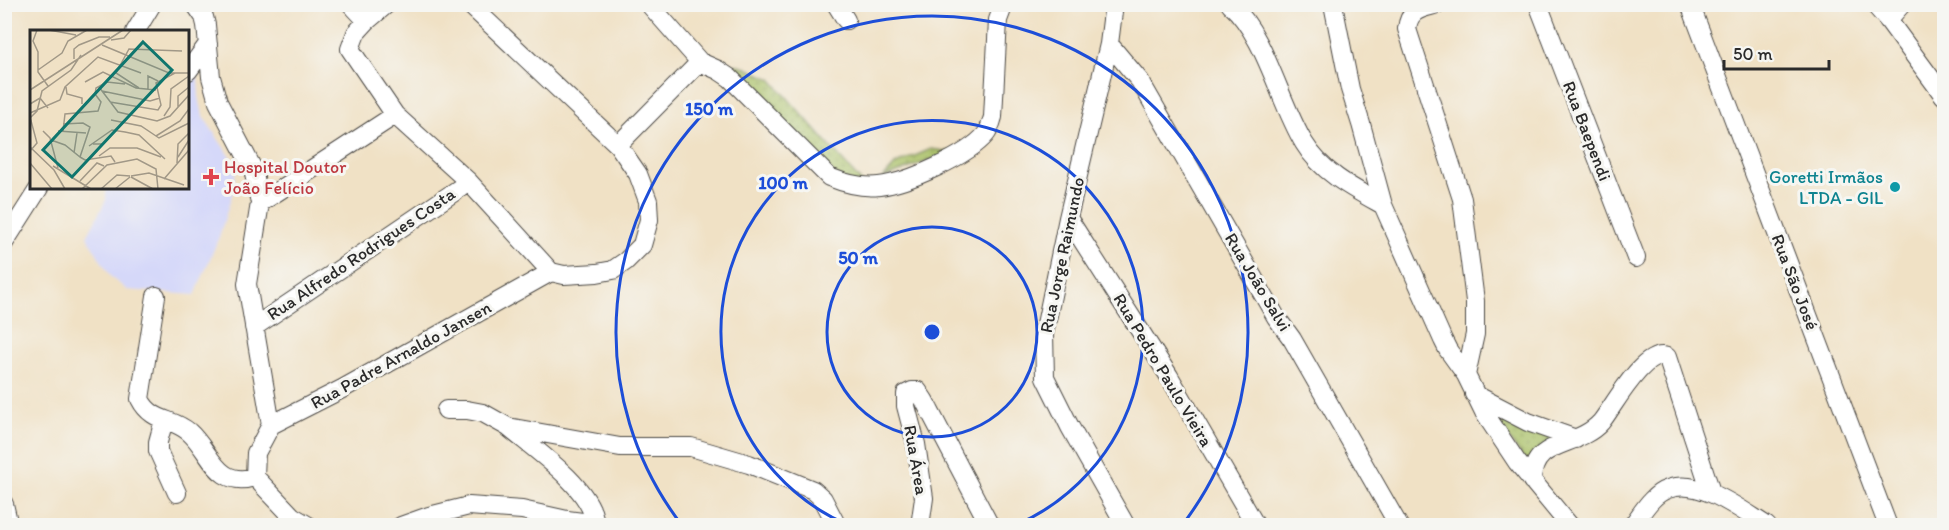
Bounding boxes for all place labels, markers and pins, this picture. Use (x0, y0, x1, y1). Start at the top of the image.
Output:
place label: Hospital Doutor João Felício (224, 156, 347, 199)
place label: Goretti Irmãos LTDA - GIL (1769, 166, 1883, 209)
marker: Hospital Doutor João Felício (202, 168, 220, 186)
marker: Goretti Irmãos LTDA - GIL (1888, 180, 1902, 194)
centre of rings (922, 322, 942, 342)

